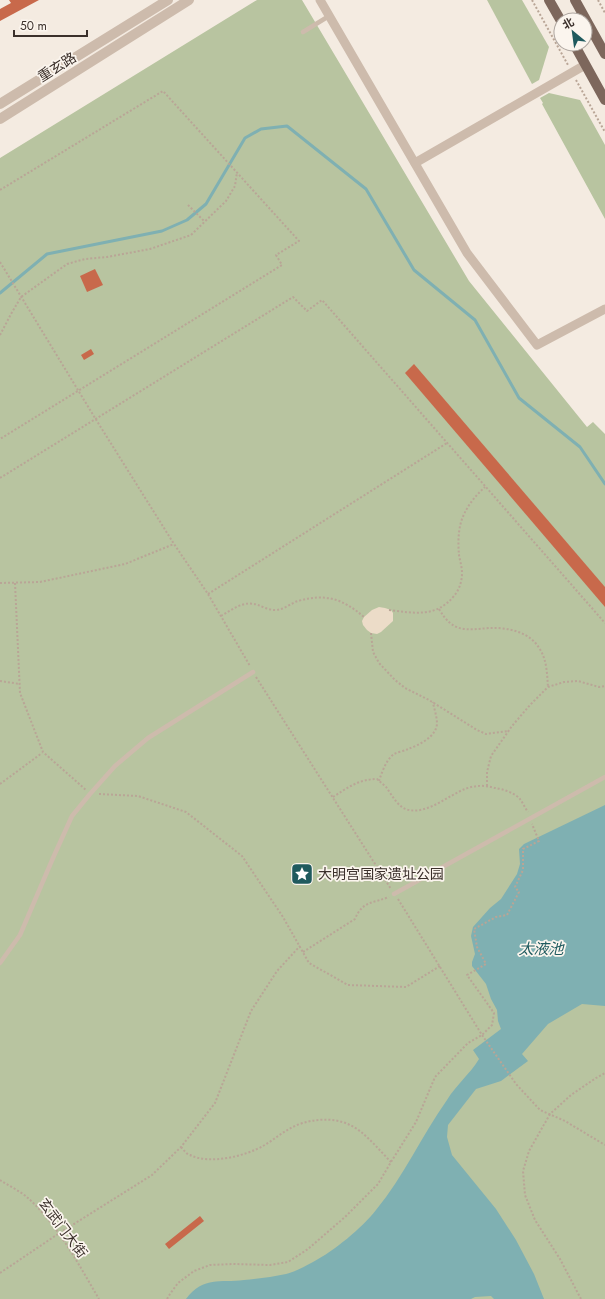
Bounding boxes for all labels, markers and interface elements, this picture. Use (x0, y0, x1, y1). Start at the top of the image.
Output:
scale bar (14, 12, 87, 38)
north arrow (553, 12, 593, 52)
text: 北 (559, 14, 577, 33)
text: 50 m (20, 17, 47, 35)
street label: 重玄路 (34, 47, 80, 87)
place icon: 大明宫国家遗址公园 (289, 861, 315, 887)
place label: 大明宫国家遗址公园 (318, 864, 444, 884)
water label: 太液池 (518, 938, 565, 960)
street label: 玄武门大街 (34, 1194, 92, 1262)

